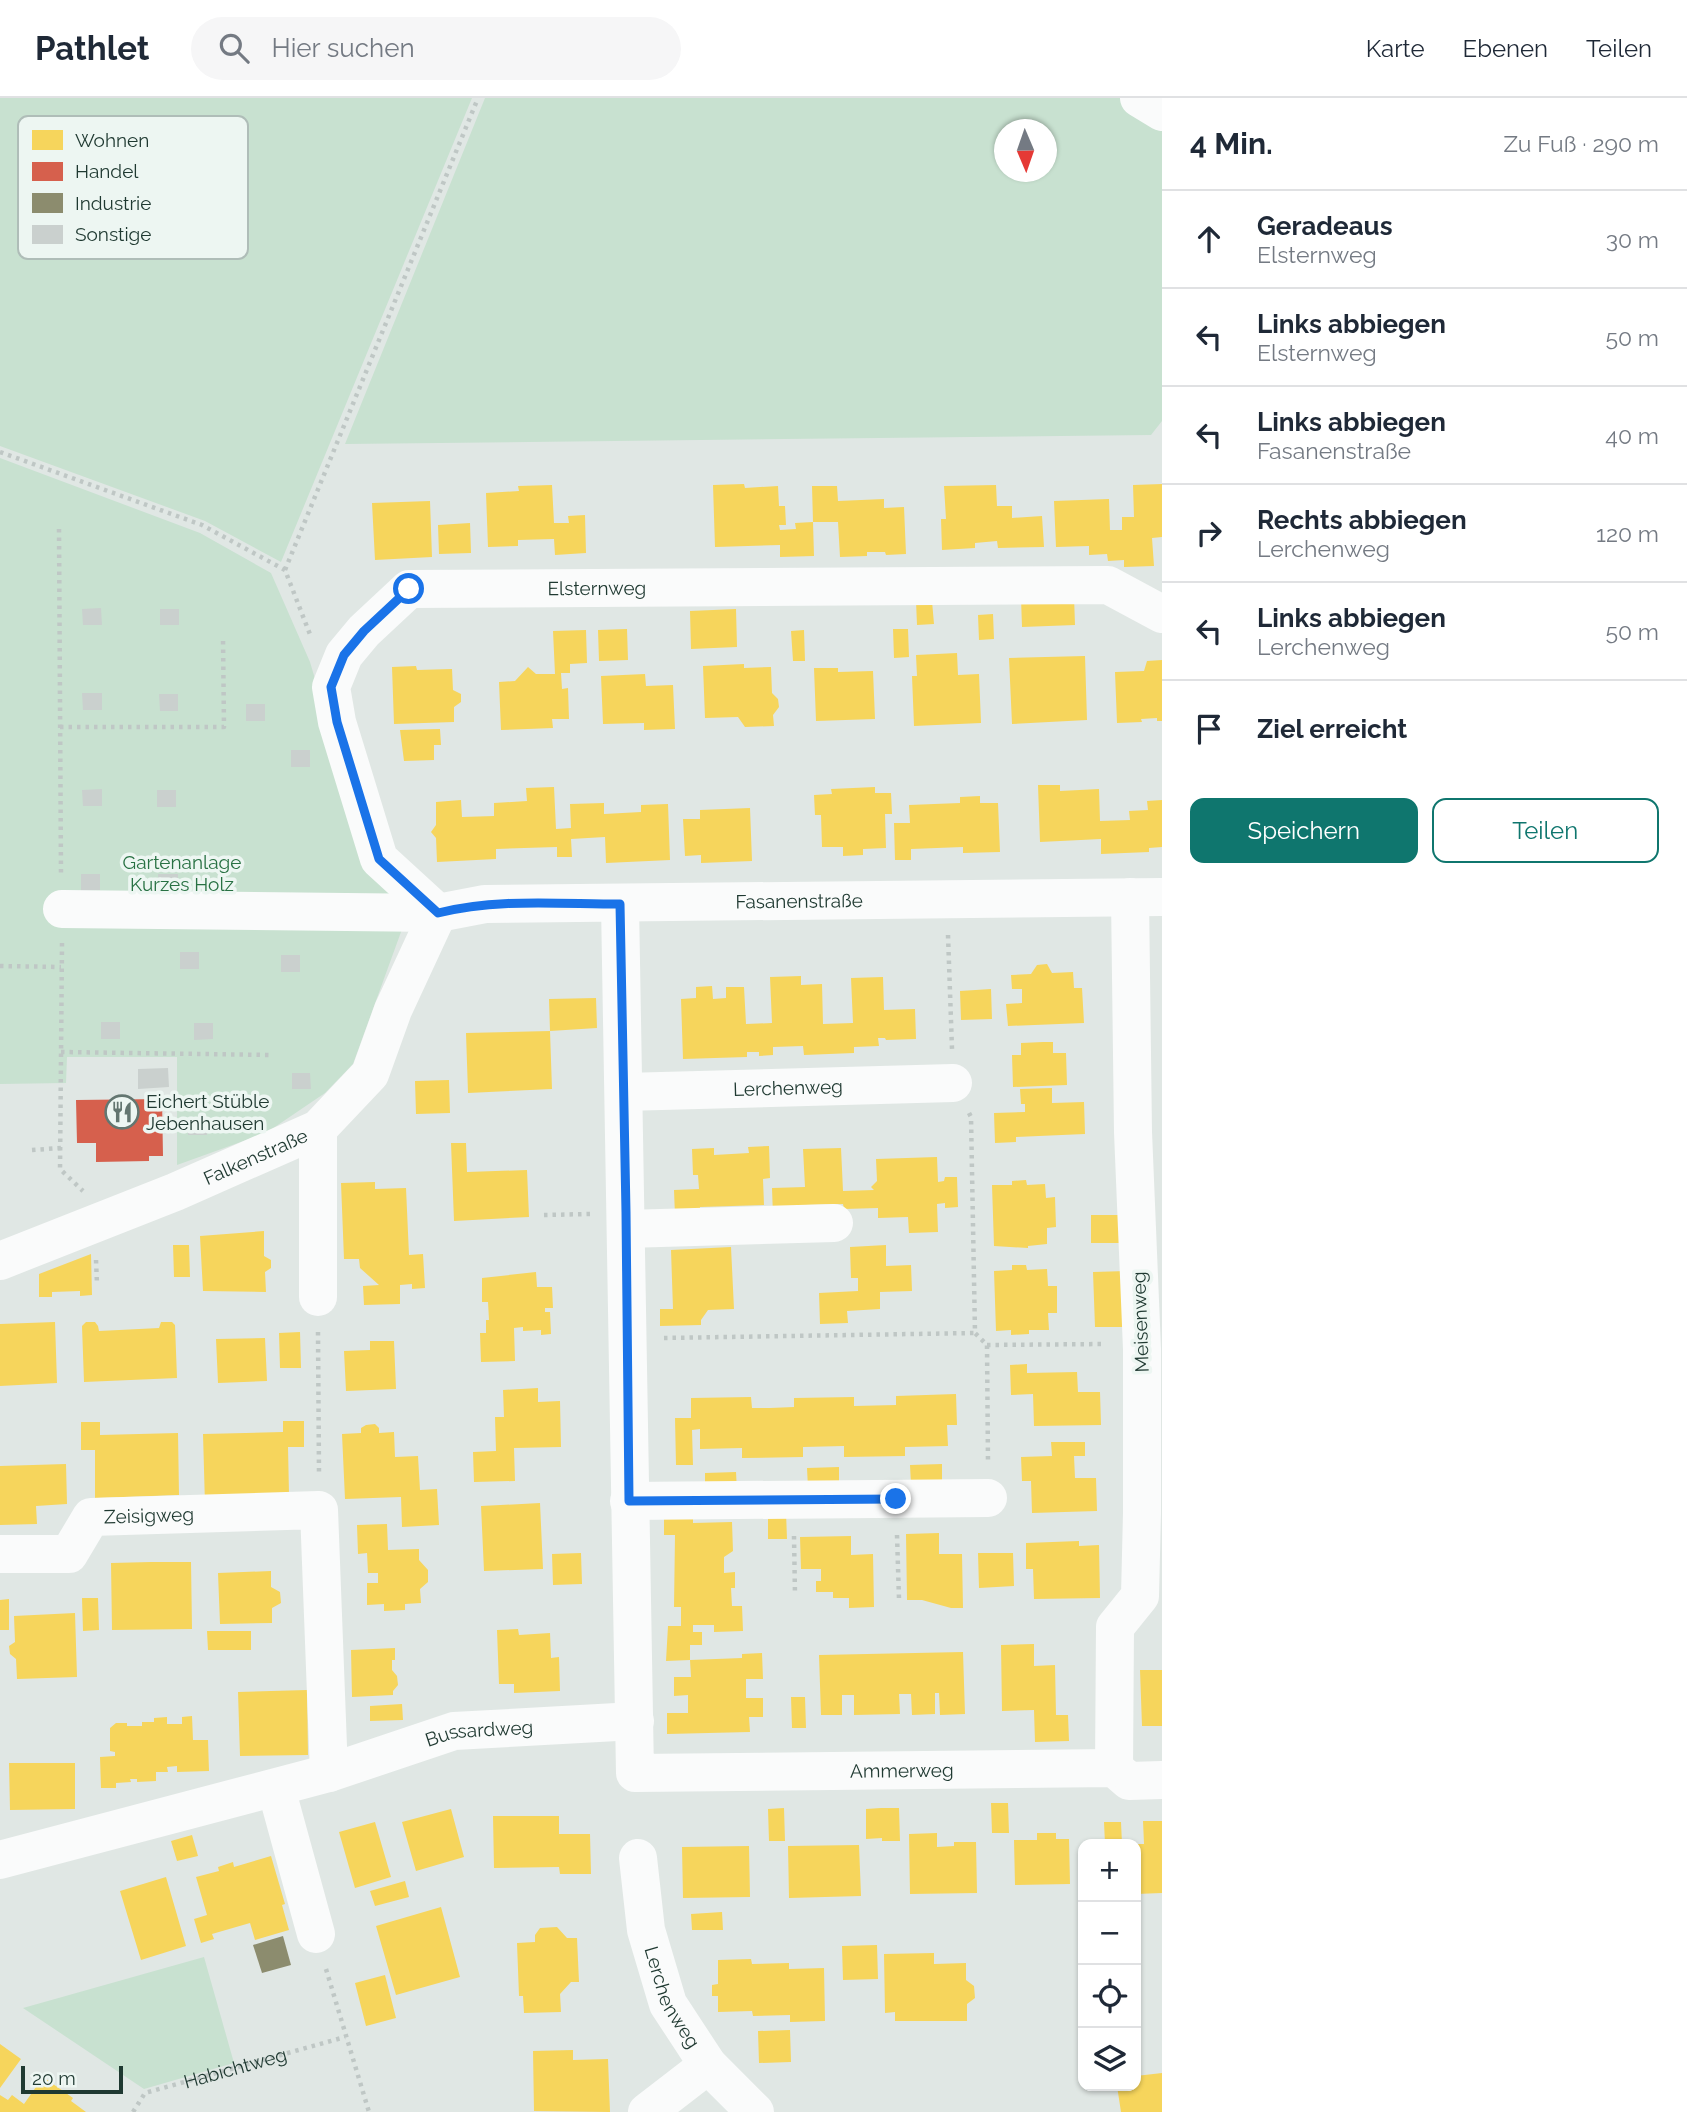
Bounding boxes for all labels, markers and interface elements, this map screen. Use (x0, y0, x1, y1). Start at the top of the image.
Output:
search box (191, 17, 681, 80)
text: Pathlet (35, 29, 149, 68)
icon: search (215, 29, 253, 67)
text: Hier suchen (271, 33, 415, 63)
text: Karte (1366, 34, 1425, 63)
text: Ebenen (1463, 34, 1548, 63)
text: Teilen (1586, 34, 1652, 63)
legend (18, 116, 248, 259)
north arrow (994, 119, 1057, 182)
text: 4 Min. (1190, 126, 1273, 161)
text: Wohnen (75, 129, 149, 151)
text: Zu Fuß · 290 m (1504, 130, 1659, 157)
text: Handel (75, 160, 139, 182)
text: Industrie (75, 192, 151, 214)
text: Geradeaus (1257, 211, 1393, 241)
icon: ahead (1190, 220, 1228, 258)
text: Sonstige (75, 223, 152, 245)
text: 30 m (1606, 226, 1659, 253)
text: Elsternweg (1257, 241, 1377, 268)
text: Links abbiegen (1257, 309, 1446, 339)
icon: left (1190, 318, 1228, 356)
text: 50 m (1605, 324, 1659, 351)
text: Elsternweg (1257, 339, 1377, 366)
text: Links abbiegen (1257, 407, 1446, 437)
icon: left (1190, 416, 1228, 454)
text: 40 m (1605, 422, 1659, 449)
text: Fasanenstraße (1257, 437, 1411, 464)
text: Rechts abbiegen (1257, 505, 1467, 535)
icon: right (1190, 514, 1228, 552)
text: 120 m (1596, 520, 1659, 547)
text: Lerchenweg (1257, 535, 1390, 562)
route start (393, 573, 424, 604)
street label: Elsternweg (547, 577, 646, 599)
text: Links abbiegen (1257, 603, 1446, 633)
icon: left (1190, 612, 1228, 650)
text: 50 m (1605, 618, 1659, 645)
text: Lerchenweg (1257, 633, 1390, 660)
icon: arrive (1190, 710, 1228, 748)
text: Ziel erreicht (1257, 714, 1407, 744)
button: Speichern (1190, 798, 1418, 863)
button: Teilen (1432, 798, 1659, 863)
park label: Gartenanlage Kurzes Holz (123, 851, 241, 895)
street label: Fasanenstraße (735, 889, 863, 912)
street label: Lerchenweg (733, 1075, 843, 1100)
place label: Eichert Stüble Jebenhausen (146, 1090, 269, 1134)
restaurant icon: Eichert Stüble Jebenhausen (103, 1093, 141, 1131)
street label: Falkenstraße (200, 1124, 311, 1189)
street label: Meisenweg (1127, 1271, 1153, 1373)
route end (880, 1483, 911, 1514)
street label: Zeisigweg (104, 1503, 194, 1528)
street label: Bussardweg (422, 1716, 534, 1751)
street label: Ammerweg (850, 1759, 954, 1782)
map controls (1078, 1839, 1141, 2091)
button: + (1078, 1839, 1141, 1902)
button: − (1078, 1902, 1141, 1965)
street label: Lerchenweg (640, 1944, 705, 2052)
button: locate (1078, 1965, 1141, 2028)
button: layers (1078, 2028, 1141, 2091)
street label: Habichtweg (181, 2043, 289, 2093)
scale bar (21, 2063, 122, 2095)
text: 20 m (32, 2067, 76, 2089)

